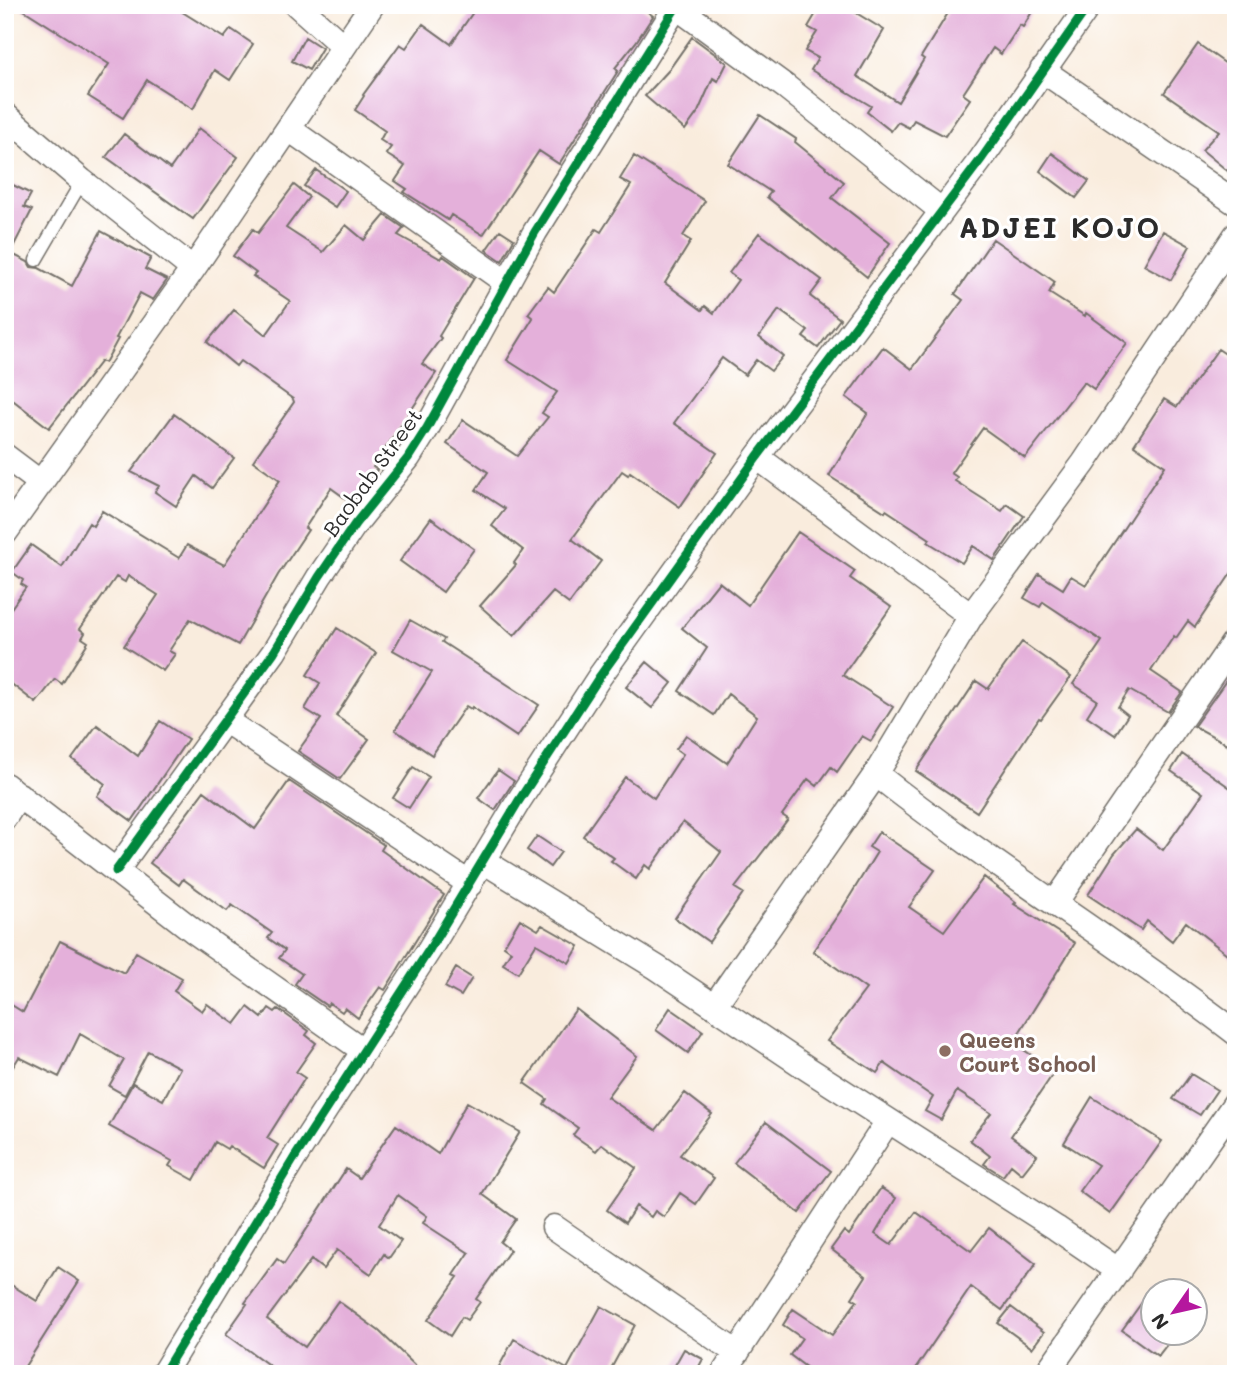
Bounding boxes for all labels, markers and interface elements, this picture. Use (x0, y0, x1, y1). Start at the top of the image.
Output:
district label: ADJEI KOJO (959, 209, 1161, 245)
street label: Baobab Street (316, 403, 428, 541)
place label: Queens Court School (959, 1026, 1096, 1077)
marker: Queens Court School (937, 1043, 953, 1059)
north arrow (1140, 1278, 1210, 1348)
text: N (1145, 1309, 1174, 1335)

